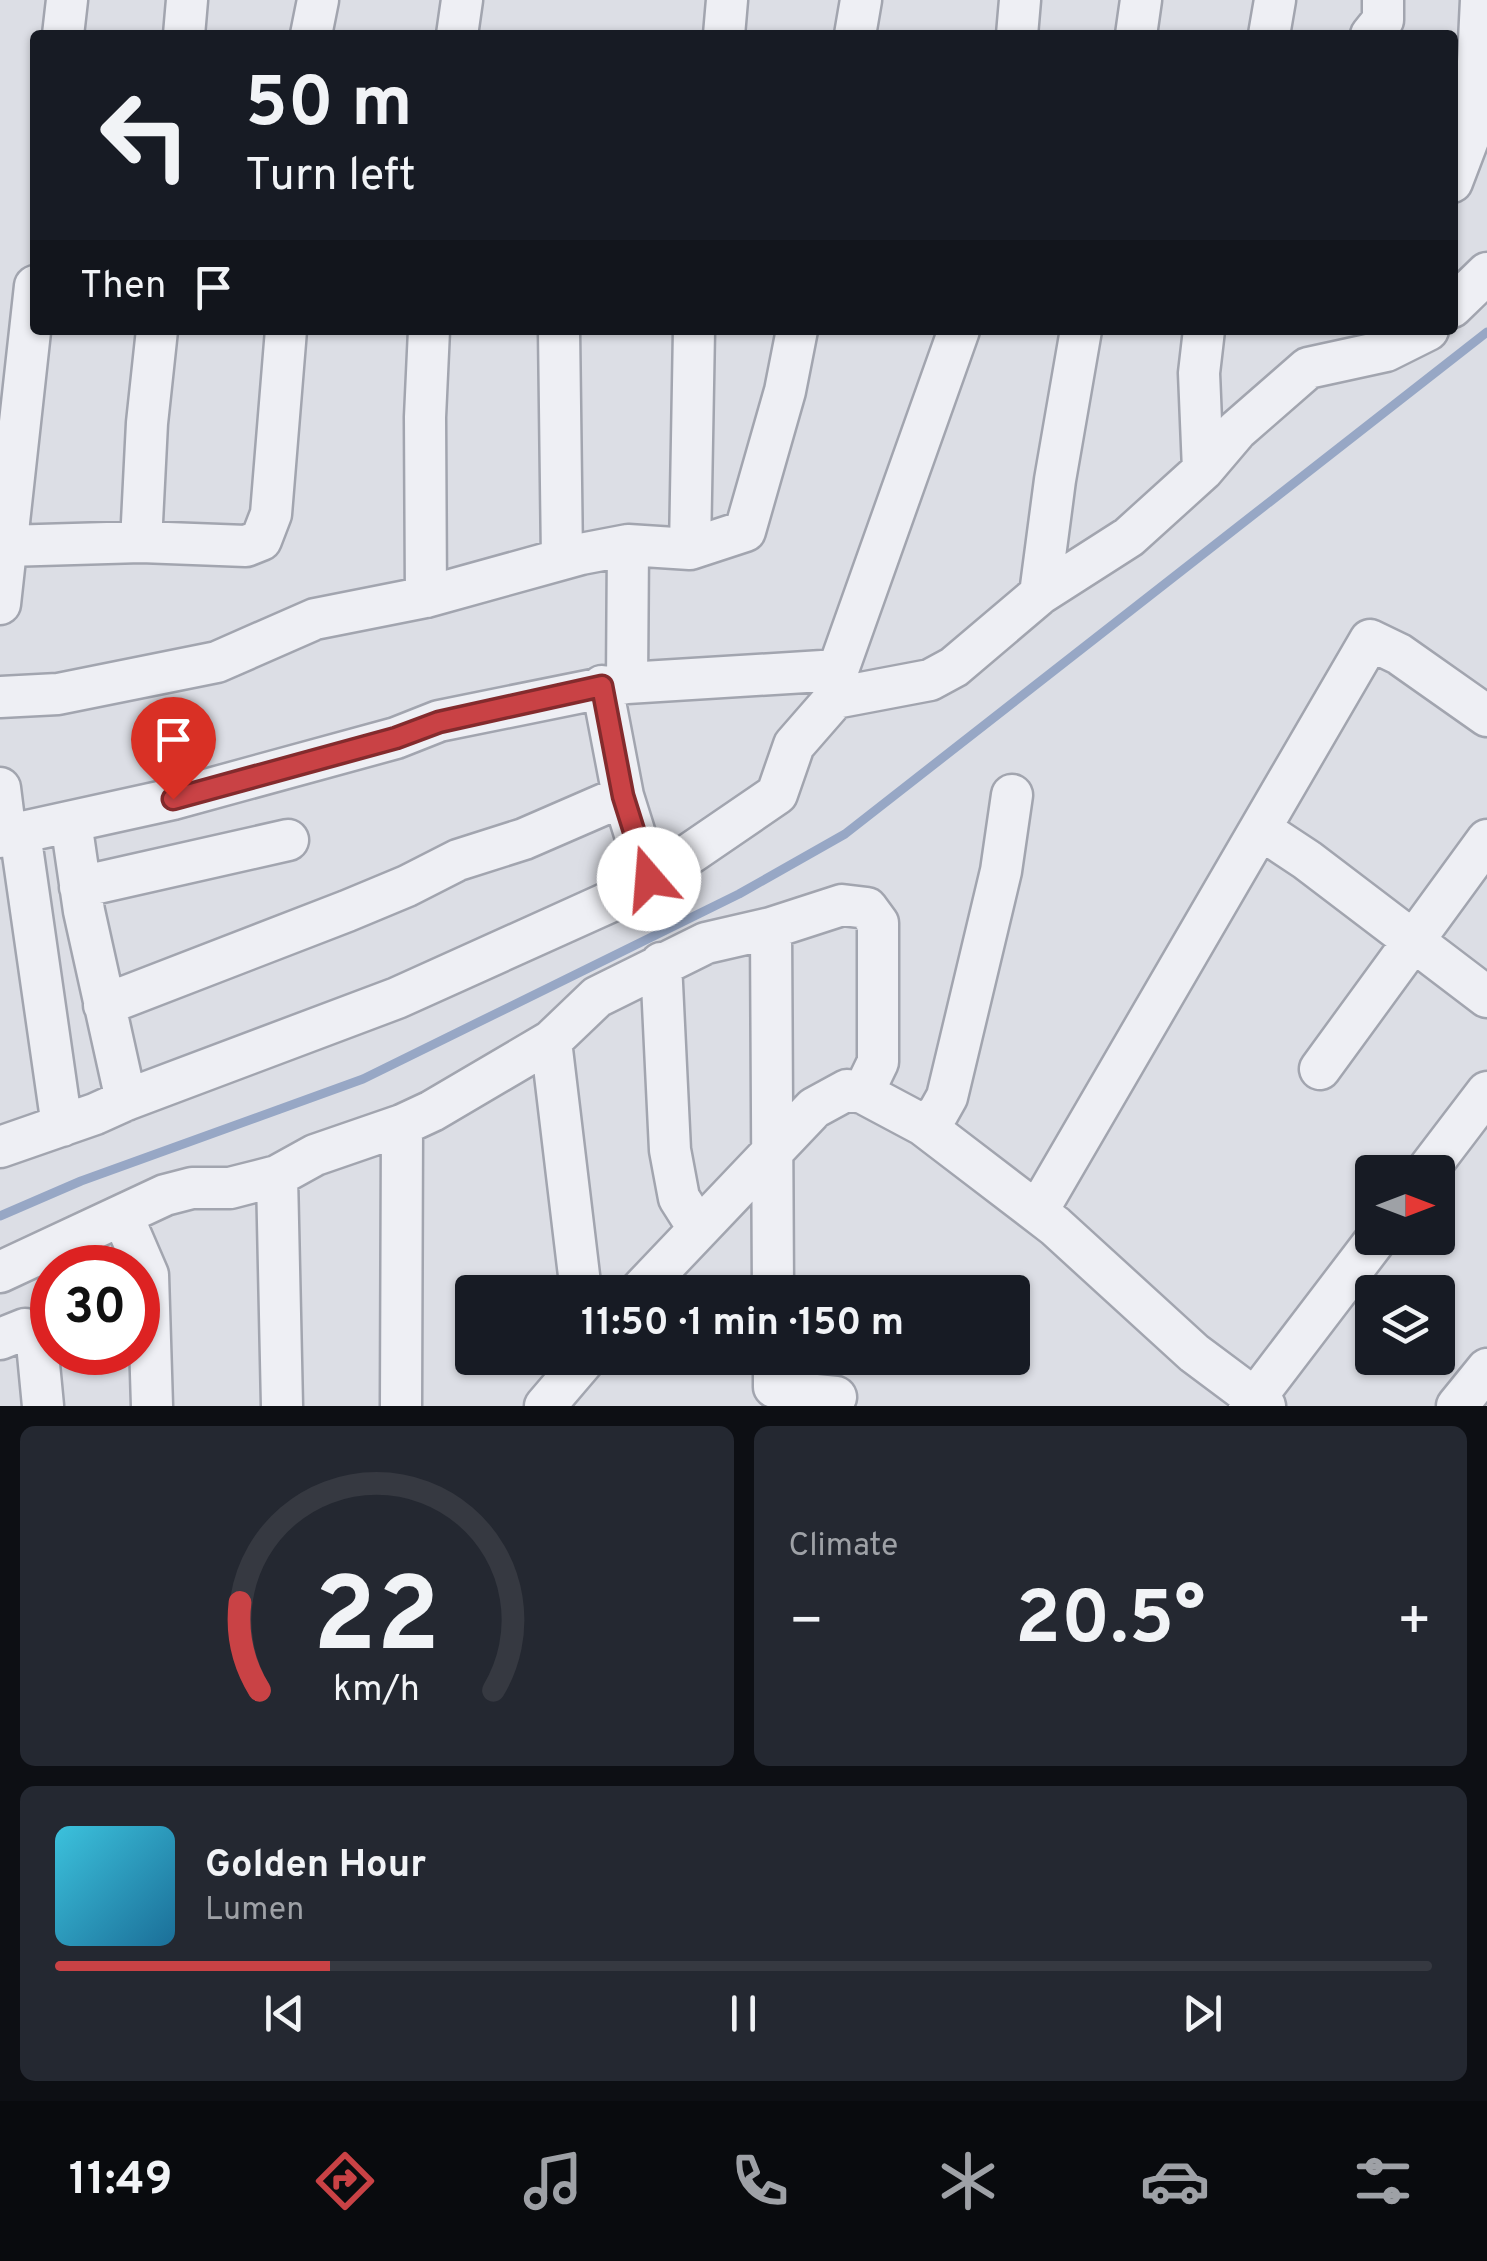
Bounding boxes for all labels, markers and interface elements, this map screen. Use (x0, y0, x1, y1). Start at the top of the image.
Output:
text: 50 m (245, 62, 412, 151)
icon: left (80, 70, 210, 200)
text: Turn left (245, 149, 416, 206)
icon: arrive (186, 260, 241, 315)
text: Then (80, 263, 166, 312)
pin (131, 697, 216, 800)
icon: arrive (146, 712, 201, 767)
position arrow (597, 827, 701, 931)
north arrow (1355, 1155, 1455, 1255)
map controls (1355, 1155, 1455, 1375)
speed limit sign: 30 (30, 1245, 160, 1375)
button: layers (1355, 1275, 1455, 1375)
text: 11:50 · 1 min · 150 m (581, 1300, 904, 1349)
text: Climate (789, 1527, 898, 1567)
text: 22 (313, 1556, 440, 1688)
text: 20.5° (1015, 1575, 1205, 1670)
text: − (789, 1589, 824, 1659)
text: + (1397, 1589, 1432, 1659)
text: km/h (333, 1668, 420, 1714)
text: Golden Hour (205, 1842, 426, 1891)
text: Lumen (205, 1891, 304, 1931)
icon: previous (257, 1986, 312, 2041)
icon: pause (716, 1986, 771, 2041)
icon: next (1175, 1986, 1230, 2041)
icon: directions (310, 2146, 380, 2216)
icon: music (518, 2146, 588, 2216)
icon: phone (725, 2146, 795, 2216)
icon: climate (933, 2146, 1003, 2216)
icon: car (1140, 2146, 1210, 2216)
icon: filters (1348, 2146, 1418, 2216)
text: 11:49 (69, 2153, 172, 2210)

